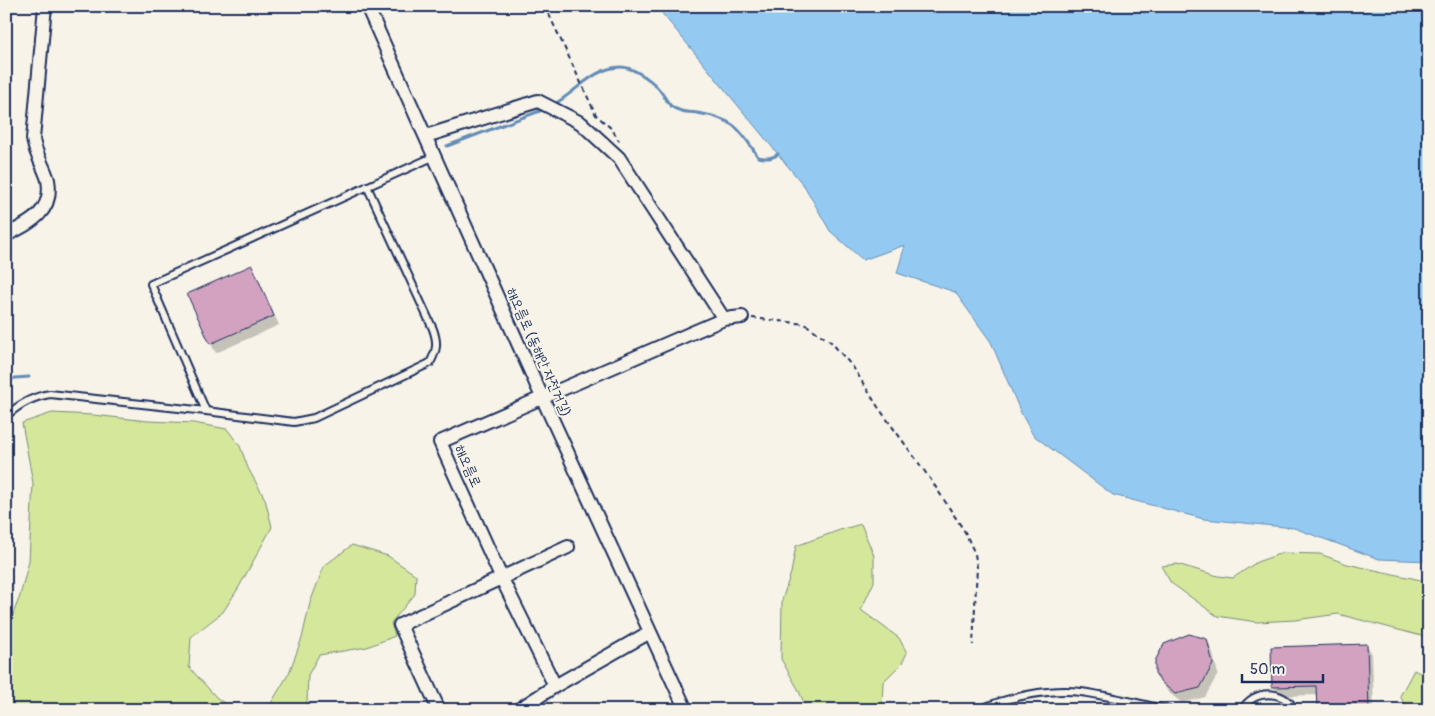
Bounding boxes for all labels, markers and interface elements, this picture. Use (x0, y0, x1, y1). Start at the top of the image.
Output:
street label: 해오름로 (동해안 자전거길) (503, 285, 575, 419)
street label: 해오름로 (451, 442, 485, 490)
scale bar (1242, 651, 1324, 683)
text: 50 m (1250, 660, 1285, 679)

